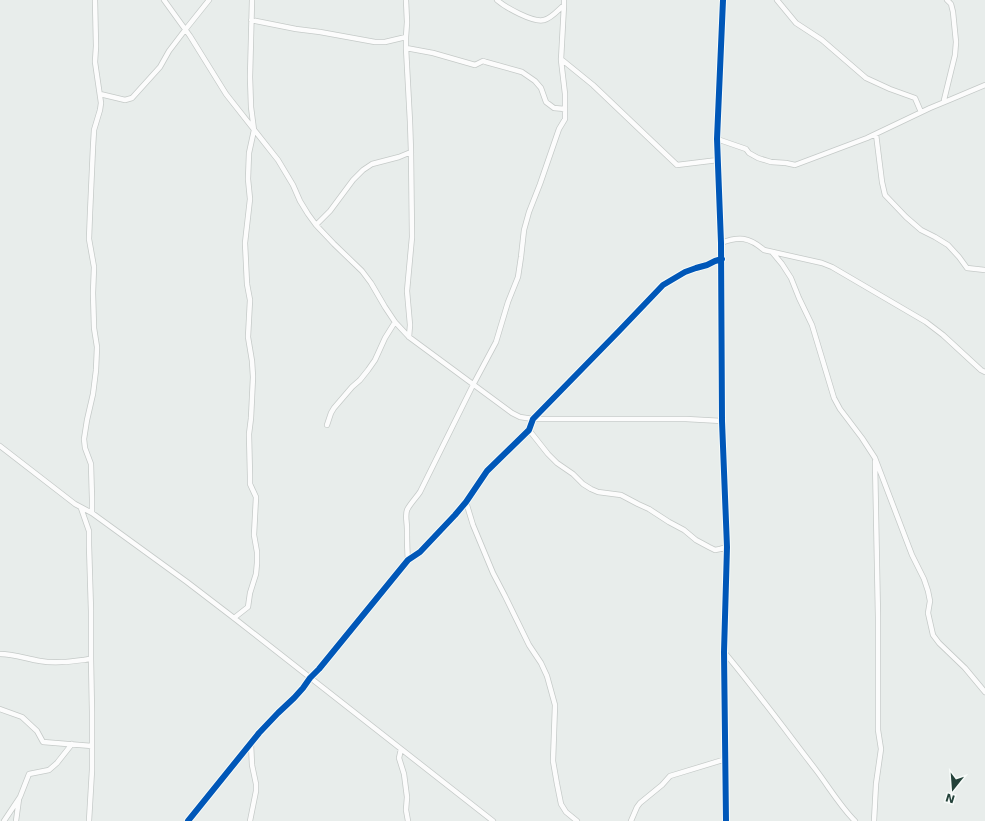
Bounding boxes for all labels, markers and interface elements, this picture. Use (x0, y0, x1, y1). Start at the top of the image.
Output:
north arrow (933, 769, 973, 809)
text: N (944, 791, 957, 806)

